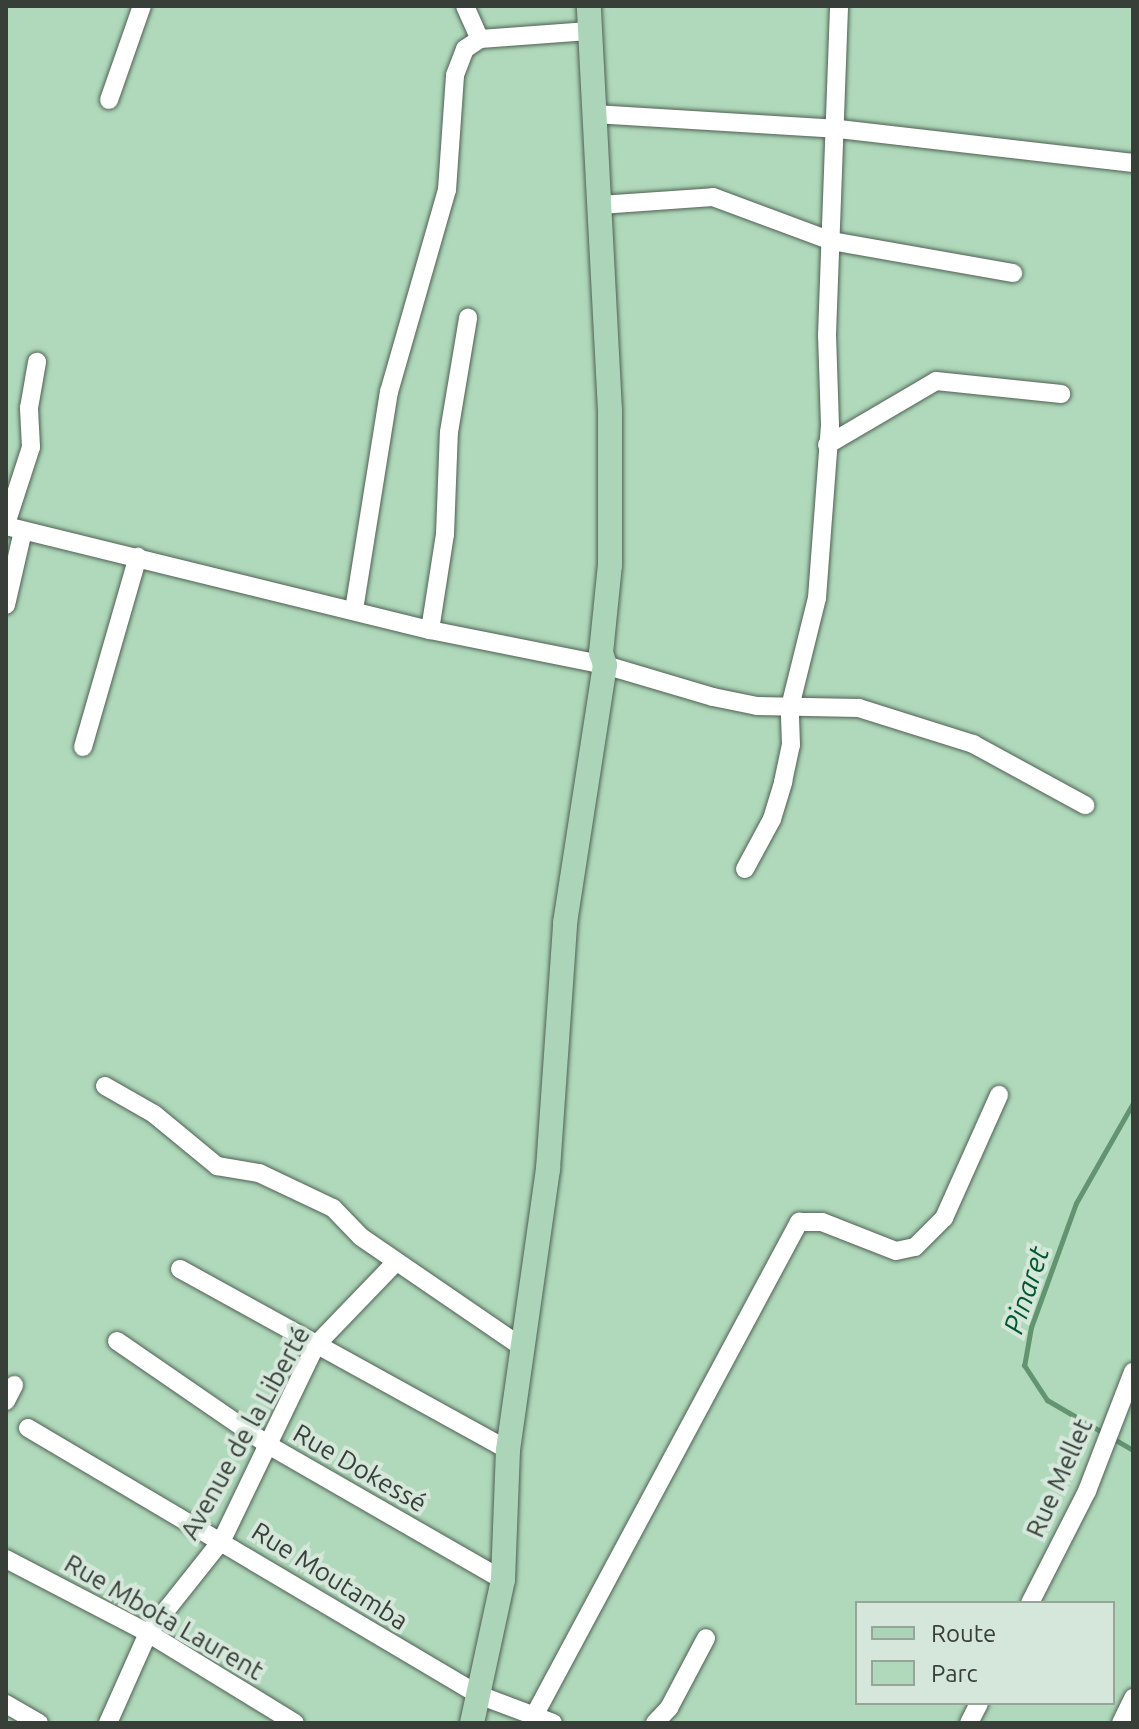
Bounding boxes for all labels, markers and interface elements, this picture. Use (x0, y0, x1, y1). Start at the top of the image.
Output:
water label: Pinaret (996, 1242, 1056, 1338)
street label: Avenue de la Liberté (173, 1321, 317, 1545)
street label: Rue Mellet (1019, 1414, 1099, 1542)
street label: Rue Dokessé (288, 1417, 432, 1519)
street label: Rue Moutamba (246, 1515, 414, 1637)
street label: Rue Mbota Laurent (59, 1547, 269, 1687)
legend (855, 1601, 1115, 1705)
text: Route (931, 1620, 996, 1647)
text: Parc (931, 1660, 978, 1687)

